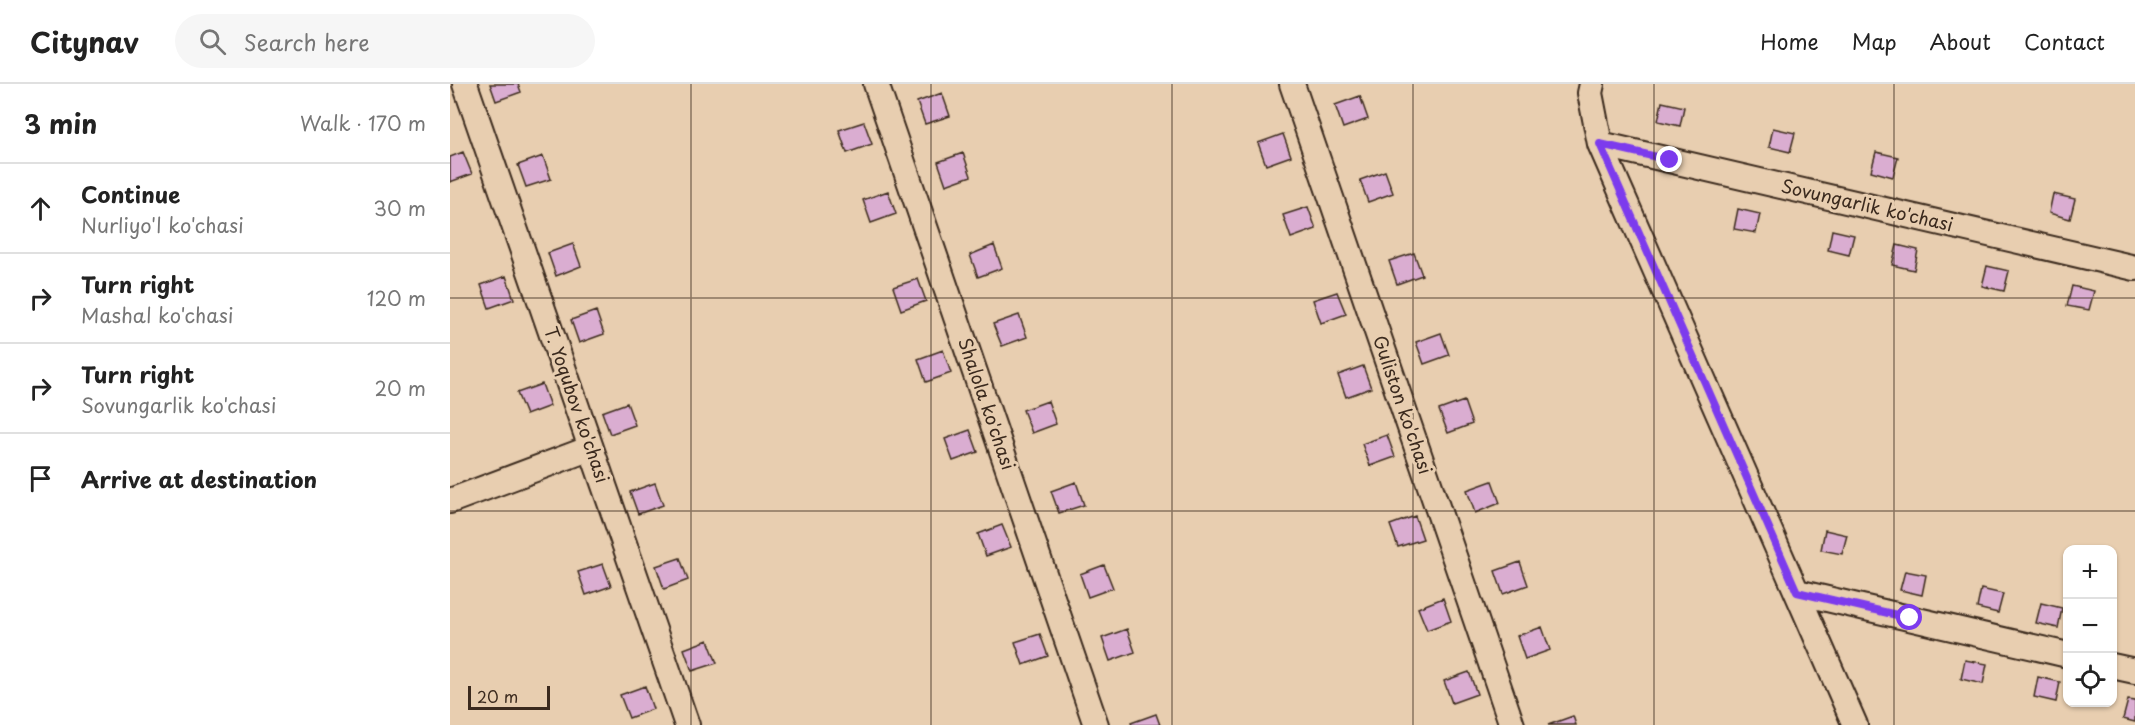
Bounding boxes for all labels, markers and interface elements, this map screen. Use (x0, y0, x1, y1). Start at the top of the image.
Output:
search box (175, 14, 595, 68)
text: Citynav (30, 20, 139, 63)
icon: search (196, 25, 229, 58)
text: Search here (244, 25, 370, 58)
text: Home (1760, 25, 1819, 57)
text: Map (1852, 25, 1897, 57)
text: About (1930, 25, 1991, 57)
text: Contact (2024, 25, 2105, 57)
text: 3 min (24, 104, 97, 143)
text: Walk · 170 m (300, 108, 426, 138)
route end (1656, 146, 1682, 172)
street label: Sovungarlik ko'chasi (1779, 172, 1956, 237)
text: Continue (81, 177, 180, 210)
icon: ahead (24, 192, 57, 225)
text: 30 m (373, 193, 426, 223)
text: Nurliyo'l ko'chasi (81, 210, 244, 240)
text: Turn right (81, 267, 194, 300)
icon: right (24, 282, 57, 315)
text: 120 m (367, 283, 426, 313)
text: Mashal ko'chasi (81, 300, 234, 330)
street label: T. Yoqubov ko'chasi (538, 323, 617, 486)
street label: Guliston ko'chasi (1367, 331, 1440, 478)
street label: Shalola ko'chasi (952, 334, 1023, 473)
text: Turn right (81, 357, 194, 390)
icon: right (24, 372, 57, 405)
text: 20 m (374, 373, 426, 403)
text: Sovungarlik ko'chasi (81, 390, 276, 420)
icon: arrive (24, 462, 57, 495)
text: Arrive at destination (81, 462, 317, 495)
map controls (2063, 545, 2117, 707)
button: + (2063, 545, 2117, 599)
button: − (2063, 599, 2117, 653)
route start (1896, 604, 1922, 630)
button: locate (2063, 653, 2117, 707)
scale bar (468, 683, 550, 710)
text: 20 m (477, 684, 518, 708)

